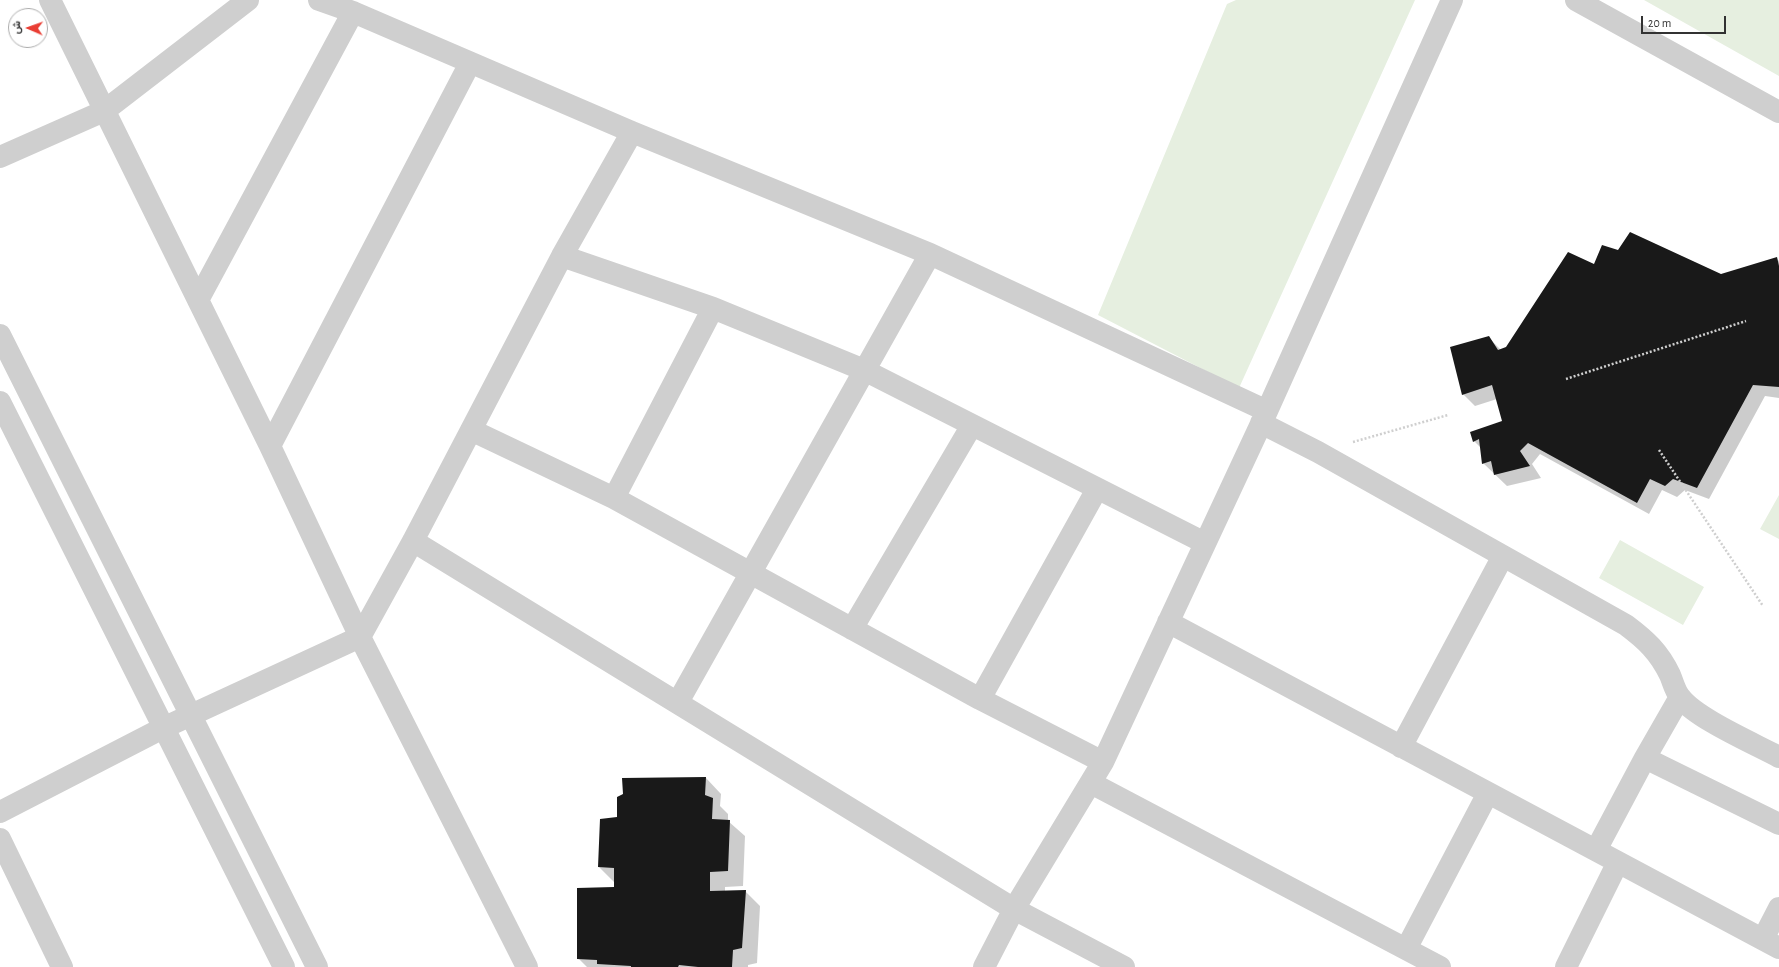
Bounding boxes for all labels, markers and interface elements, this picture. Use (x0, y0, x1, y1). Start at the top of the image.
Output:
north arrow (8, 8, 48, 48)
scale bar (1643, 8, 1728, 34)
text: 20 m (1648, 17, 1671, 29)
text: ش (11, 21, 22, 34)

